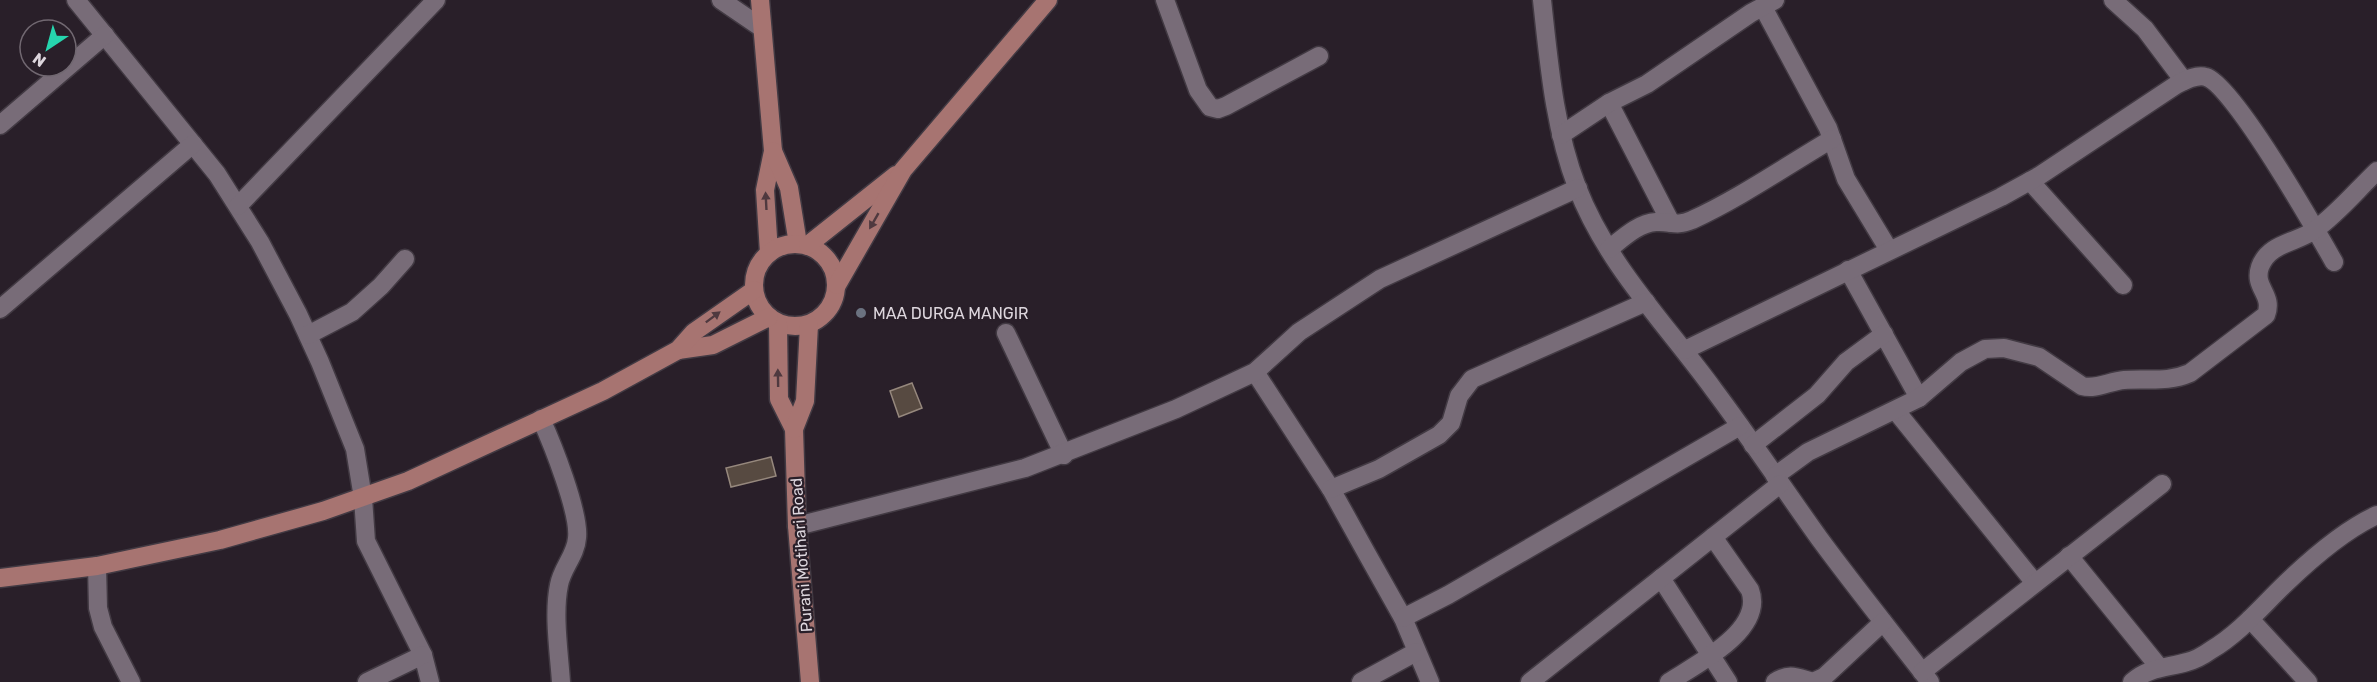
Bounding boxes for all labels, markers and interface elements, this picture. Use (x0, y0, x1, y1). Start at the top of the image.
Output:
north arrow (18, 18, 78, 78)
text: N (29, 49, 50, 71)
one-way arrow (761, 192, 771, 211)
one-way arrow (869, 212, 879, 229)
place label: MAA DURGA MANGIR (873, 304, 1029, 323)
marker: MAA DURGA MANGIR (854, 306, 868, 320)
one-way arrow (705, 311, 721, 323)
one-way arrow (774, 368, 783, 387)
street label: Purani Motihari Road (787, 477, 816, 633)

